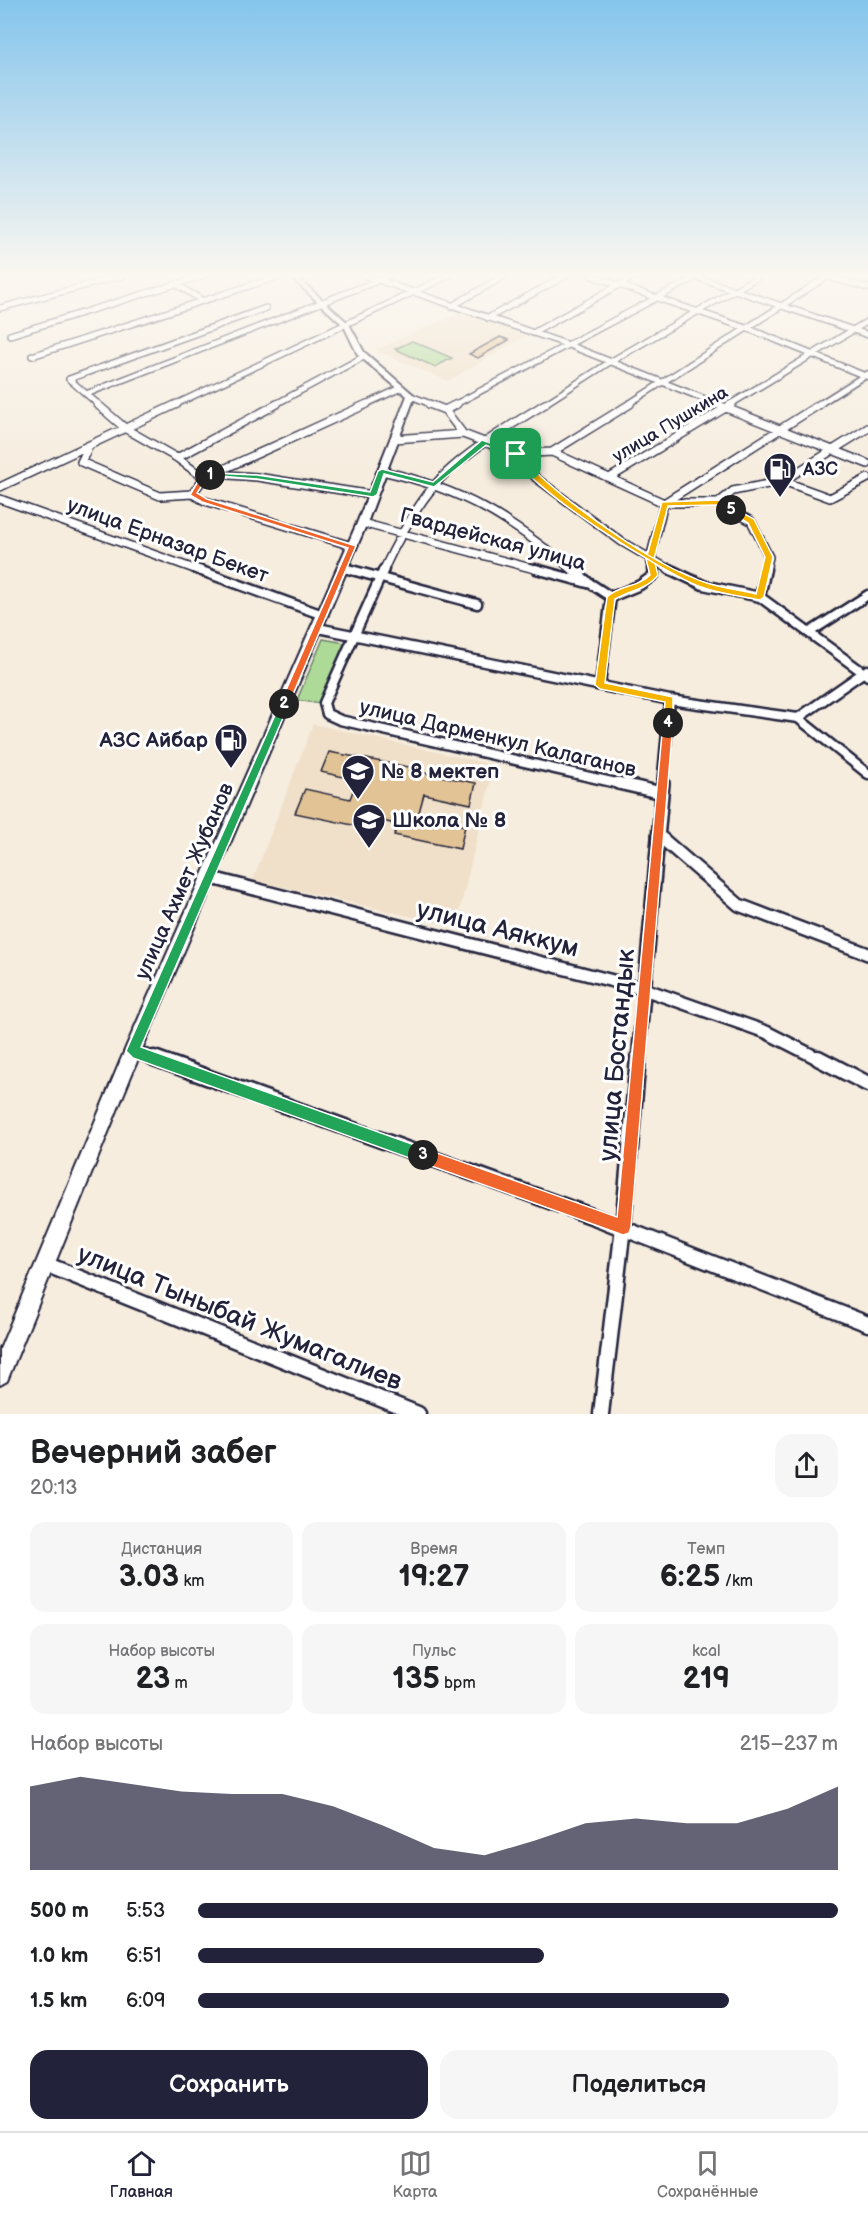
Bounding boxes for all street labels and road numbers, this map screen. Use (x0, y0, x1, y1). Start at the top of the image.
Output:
street label: улица Пушкина (609, 382, 732, 467)
street label: улица Ерназар Бекет (64, 492, 272, 589)
street label: Гвардейская улица (397, 503, 589, 577)
street label: улица Дарменкул Калаганов (357, 694, 639, 783)
street label: улица Ахмет Жубанов (130, 779, 239, 983)
street label: улица Аяккум (413, 894, 582, 965)
street label: улица Бостандык (593, 947, 642, 1163)
street label: улица Тыныбай Жумагалиев (73, 1239, 407, 1398)

